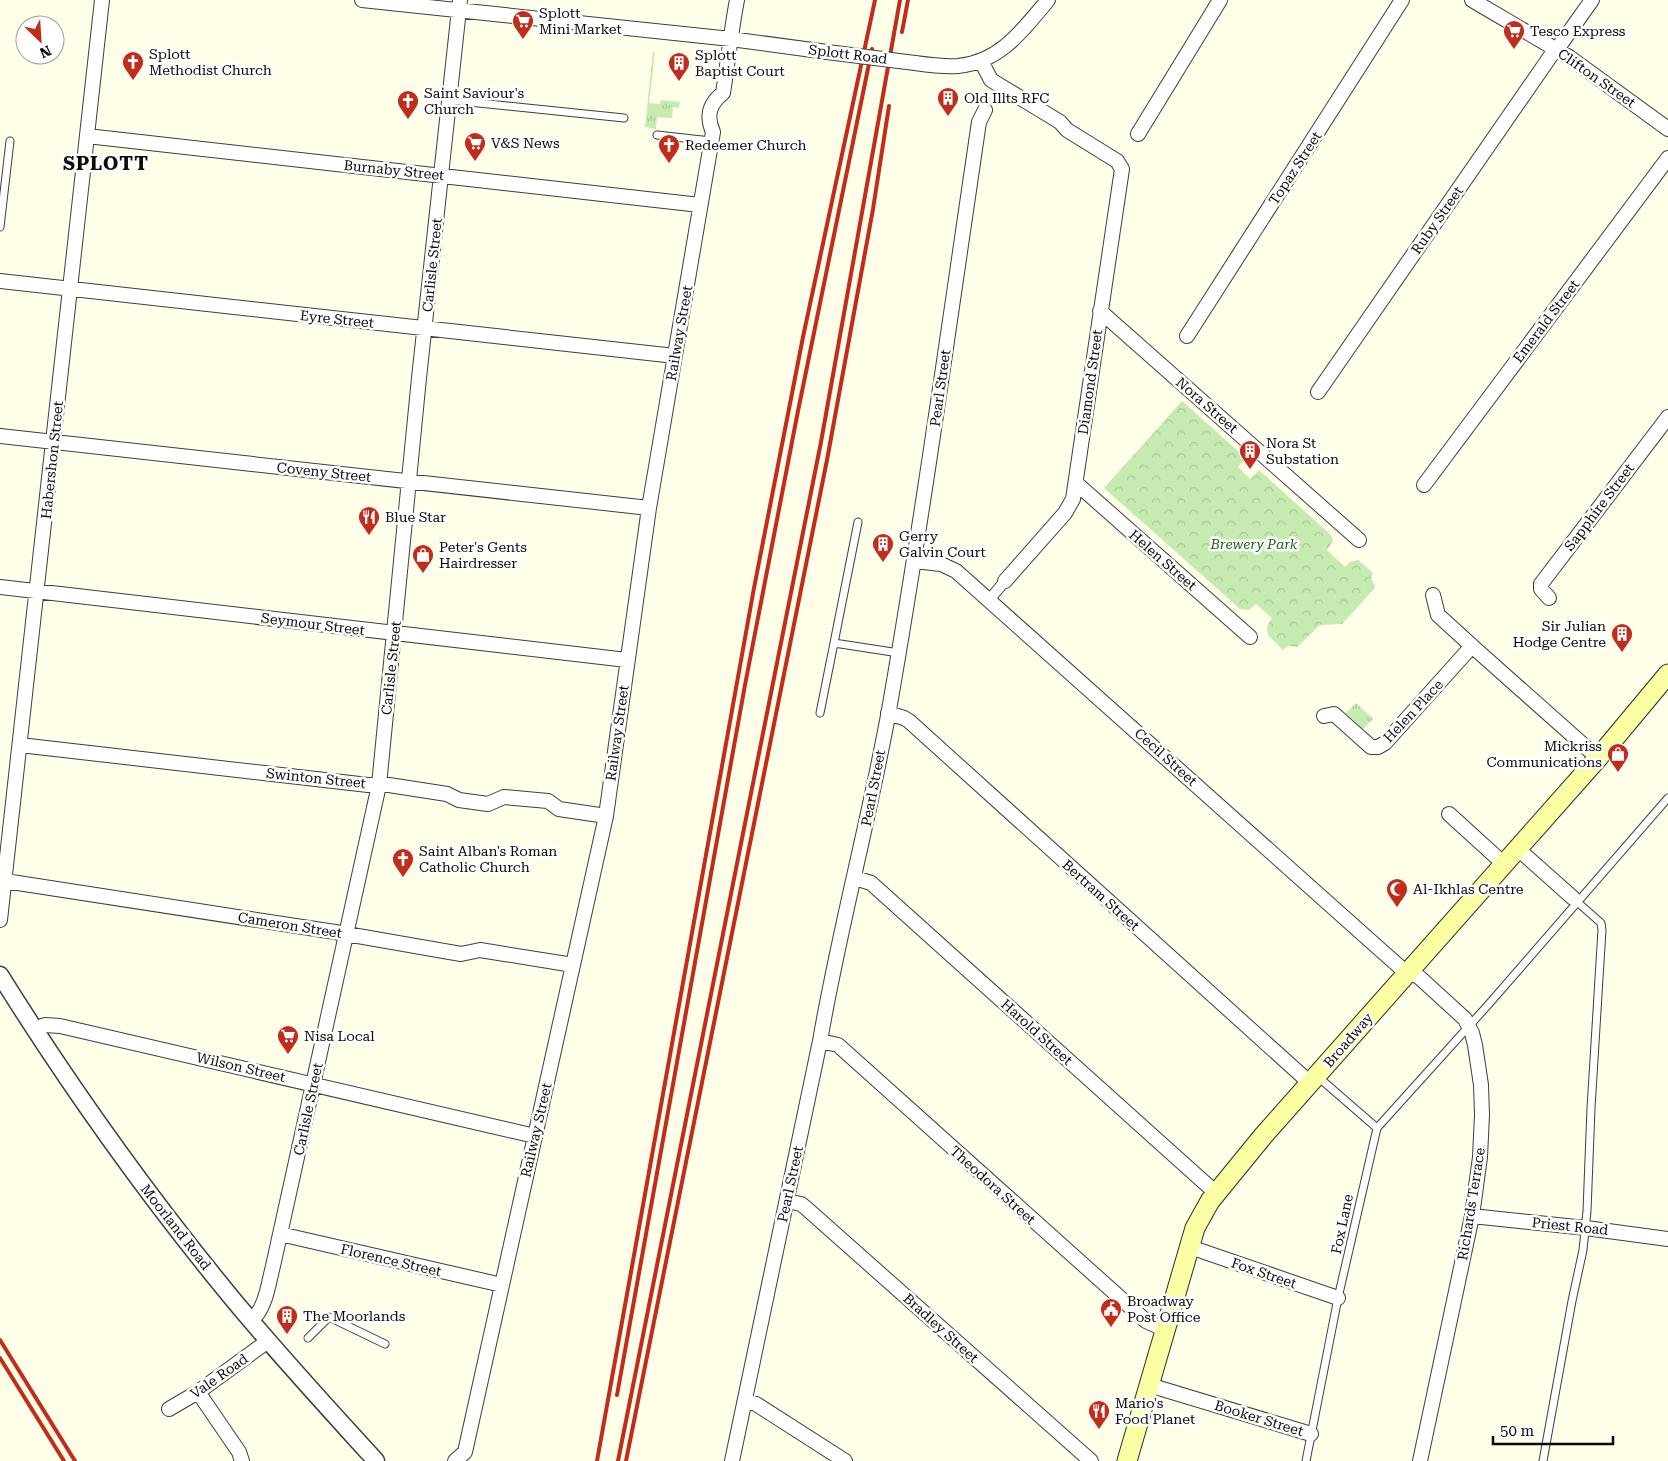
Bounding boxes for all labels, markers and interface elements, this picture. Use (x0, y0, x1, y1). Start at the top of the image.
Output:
place label: Splott Mini Market (539, 5, 622, 37)
supermarket icon: Splott Mini Market (511, 9, 535, 40)
north arrow (15, 15, 65, 65)
supermarket icon: Tesco Express (1502, 19, 1526, 50)
place label: Tesco Express (1530, 23, 1626, 39)
street label: Splott Road (808, 41, 888, 67)
text: N (37, 42, 54, 61)
street label: Clifton Street (1555, 45, 1639, 111)
place label: Splott Methodist Church (149, 46, 272, 78)
place label: Splott Baptist Court (695, 47, 785, 79)
church icon: Splott Methodist Church (121, 50, 145, 81)
building icon: Splott Baptist Court (667, 51, 691, 82)
place label: Saint Saviour's Church (424, 85, 524, 117)
building icon: Old Illts RFC (936, 86, 960, 117)
church icon: Saint Saviour's Church (396, 89, 420, 120)
place label: Old Illts RFC (964, 90, 1049, 106)
street label: Topaz Street (1265, 128, 1325, 208)
supermarket icon: V&S News (463, 131, 487, 162)
church icon: Redeemer Church (657, 133, 681, 164)
place label: V&S News (491, 135, 560, 151)
place label: Redeemer Church (685, 137, 807, 153)
district label: SPLOTT (63, 152, 149, 175)
street label: Burnaby Street (343, 157, 445, 183)
street label: Ruby Street (1408, 183, 1466, 257)
street label: Carlisle Street (419, 217, 445, 313)
street label: Emerald Street (1510, 276, 1582, 366)
street label: Railway Street (663, 284, 695, 382)
street label: Eyre Street (299, 307, 375, 331)
street label: Diamond Street (1075, 328, 1105, 436)
street label: Pearl Street (927, 348, 953, 428)
street label: Nora Street (1173, 374, 1241, 436)
street label: Habershon Street (38, 400, 66, 520)
place label: Nora St Substation (1266, 435, 1339, 467)
building icon: Nora St Substation (1238, 439, 1262, 470)
street label: Coveny Street (276, 459, 372, 485)
street label: Sapphire Street (1561, 460, 1637, 554)
restaurant icon: Blue Star (357, 505, 381, 536)
place label: Blue Star (385, 509, 446, 525)
street label: Helen Street (1126, 526, 1200, 594)
place label: Gerry Galvin Court (899, 528, 986, 560)
building icon: Gerry Galvin Court (871, 532, 895, 563)
park label: Brewery Park (1210, 536, 1298, 552)
place label: Peter's Gents Hairdresser (439, 539, 527, 571)
shop icon: Peter's Gents Hairdresser (411, 543, 435, 574)
street label: Seymour Street (260, 610, 366, 638)
place label: Sir Julian Hodge Centre (1513, 618, 1606, 650)
street label: Carlisle Street (378, 620, 404, 716)
building icon: Sir Julian Hodge Centre (1610, 622, 1634, 653)
street label: Helen Place (1380, 676, 1446, 746)
street label: Railway Street (602, 684, 632, 782)
street label: Cecil Street (1132, 725, 1200, 789)
place label: Mickriss Communications (1486, 738, 1602, 770)
shop icon: Mickriss Communications (1606, 742, 1630, 773)
street label: Pearl Street (858, 748, 888, 828)
street label: Swinton Street (265, 765, 367, 791)
place label: Saint Alban's Roman Catholic Church (419, 843, 557, 875)
church icon: Saint Alban's Roman Catholic Church (391, 847, 415, 878)
street label: Bertram Street (1059, 856, 1143, 934)
mosque icon: Al-Ikhlas Centre (1385, 877, 1409, 908)
place label: Al-Ikhlas Centre (1413, 881, 1524, 897)
street label: Cameron Street (237, 909, 343, 941)
street label: Harold Street (998, 996, 1076, 1068)
street label: Broadway (1320, 1009, 1376, 1070)
supermarket icon: Nisa Local (276, 1024, 300, 1055)
place label: Nisa Local (304, 1028, 375, 1044)
street label: Wilson Street (195, 1049, 287, 1085)
street label: Carlisle Street (290, 1061, 326, 1157)
street label: Railway Street (517, 1081, 555, 1179)
street label: Theodora Street (947, 1143, 1039, 1227)
street label: Pearl Street (774, 1144, 806, 1224)
street label: Richards Terrace (1454, 1146, 1488, 1262)
street label: Moorland Road (138, 1181, 214, 1273)
street label: Fox Lane (1328, 1192, 1356, 1255)
street label: Priest Road (1531, 1214, 1609, 1238)
street label: Florence Street (339, 1241, 443, 1279)
street label: Fox Street (1229, 1254, 1299, 1292)
street label: Bradley Street (900, 1290, 982, 1366)
place label: Broadway Post Office (1127, 1293, 1201, 1325)
public building icon: Broadway Post Office (1099, 1297, 1123, 1328)
building icon: The Moorlands (275, 1304, 299, 1335)
place label: The Moorlands (303, 1308, 406, 1324)
street label: Vale Road (187, 1350, 251, 1402)
place label: Mario's Food Planet (1115, 1395, 1195, 1427)
street label: Booker Street (1213, 1397, 1305, 1439)
restaurant icon: Mario's Food Planet (1087, 1399, 1111, 1430)
scale bar (1493, 1414, 1613, 1446)
text: 50 m (1500, 1422, 1535, 1440)

